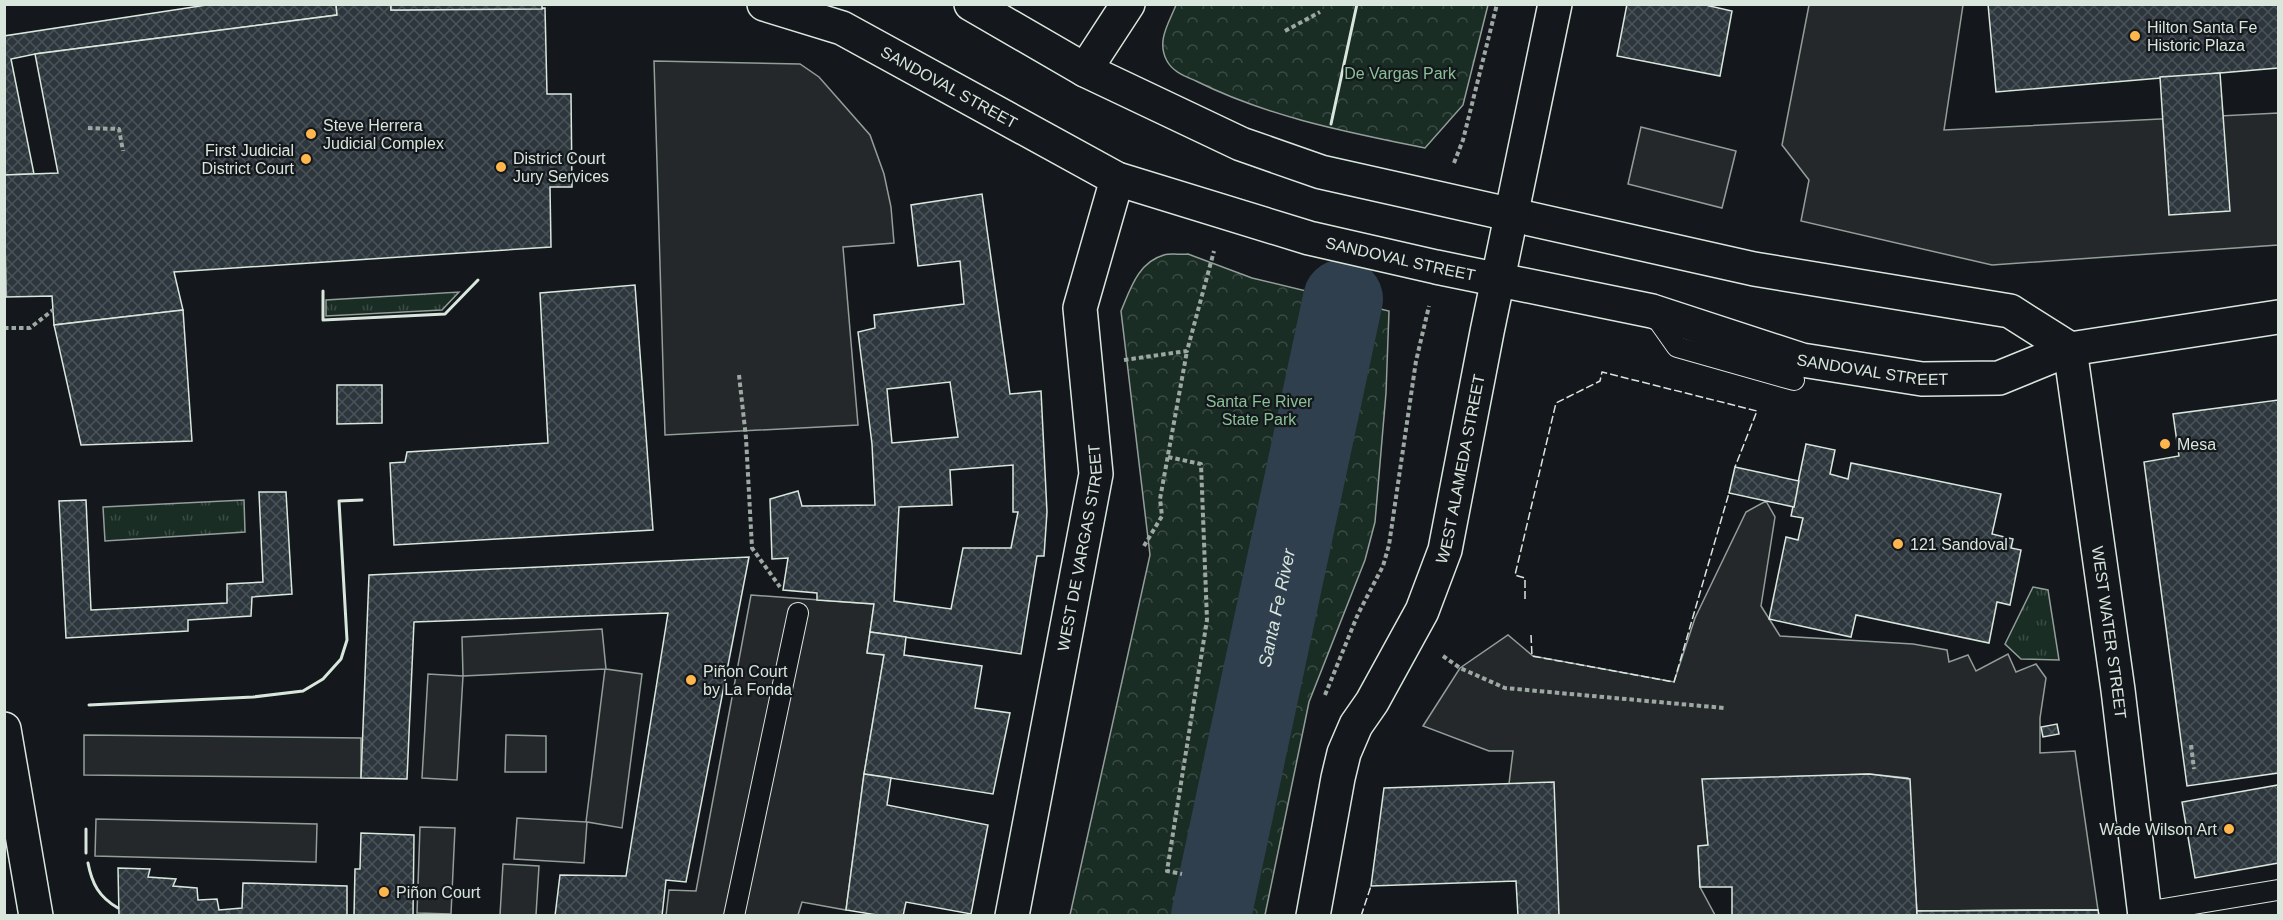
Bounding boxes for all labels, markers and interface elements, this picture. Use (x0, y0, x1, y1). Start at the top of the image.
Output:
place label: Hilton Santa Fe Historic Plaza (2147, 19, 2257, 54)
marker: Hilton Santa Fe Historic Plaza (2128, 29, 2142, 43)
street label: SANDOVAL STREET (878, 43, 1020, 132)
park label: De Vargas Park (1344, 65, 1457, 82)
place label: Steve Herrera Judicial Complex (323, 117, 444, 152)
marker: Steve Herrera Judicial Complex (304, 127, 318, 141)
place label: First Judicial District Court (202, 142, 295, 177)
place label: District Court Jury Services (513, 150, 609, 185)
marker: First Judicial District Court (299, 152, 313, 166)
marker: District Court Jury Services (494, 160, 508, 174)
street label: SANDOVAL STREET (1324, 234, 1477, 284)
street label: SANDOVAL STREET (1795, 351, 1949, 388)
street label: WEST ALAMEDA STREET (1433, 373, 1488, 566)
park label: Santa Fe River State Park (1206, 393, 1313, 428)
place label: Mesa (2177, 436, 2216, 453)
marker: Mesa (2158, 437, 2172, 451)
street label: WEST DE VARGAS STREET (1055, 443, 1105, 653)
place label: 121 Sandoval (1910, 536, 2008, 553)
marker: 121 Sandoval (1891, 537, 1905, 551)
street label: WEST WATER STREET (2089, 545, 2129, 720)
water label: Santa Fe River (1255, 546, 1299, 669)
place label: Piñon Court by La Fonda (703, 663, 792, 698)
marker: Piñon Court by La Fonda (684, 673, 698, 687)
place label: Wade Wilson Art (2099, 821, 2218, 838)
marker: Wade Wilson Art (2222, 822, 2236, 836)
place label: Piñon Court (396, 884, 481, 901)
marker: Piñon Court (377, 885, 391, 899)

